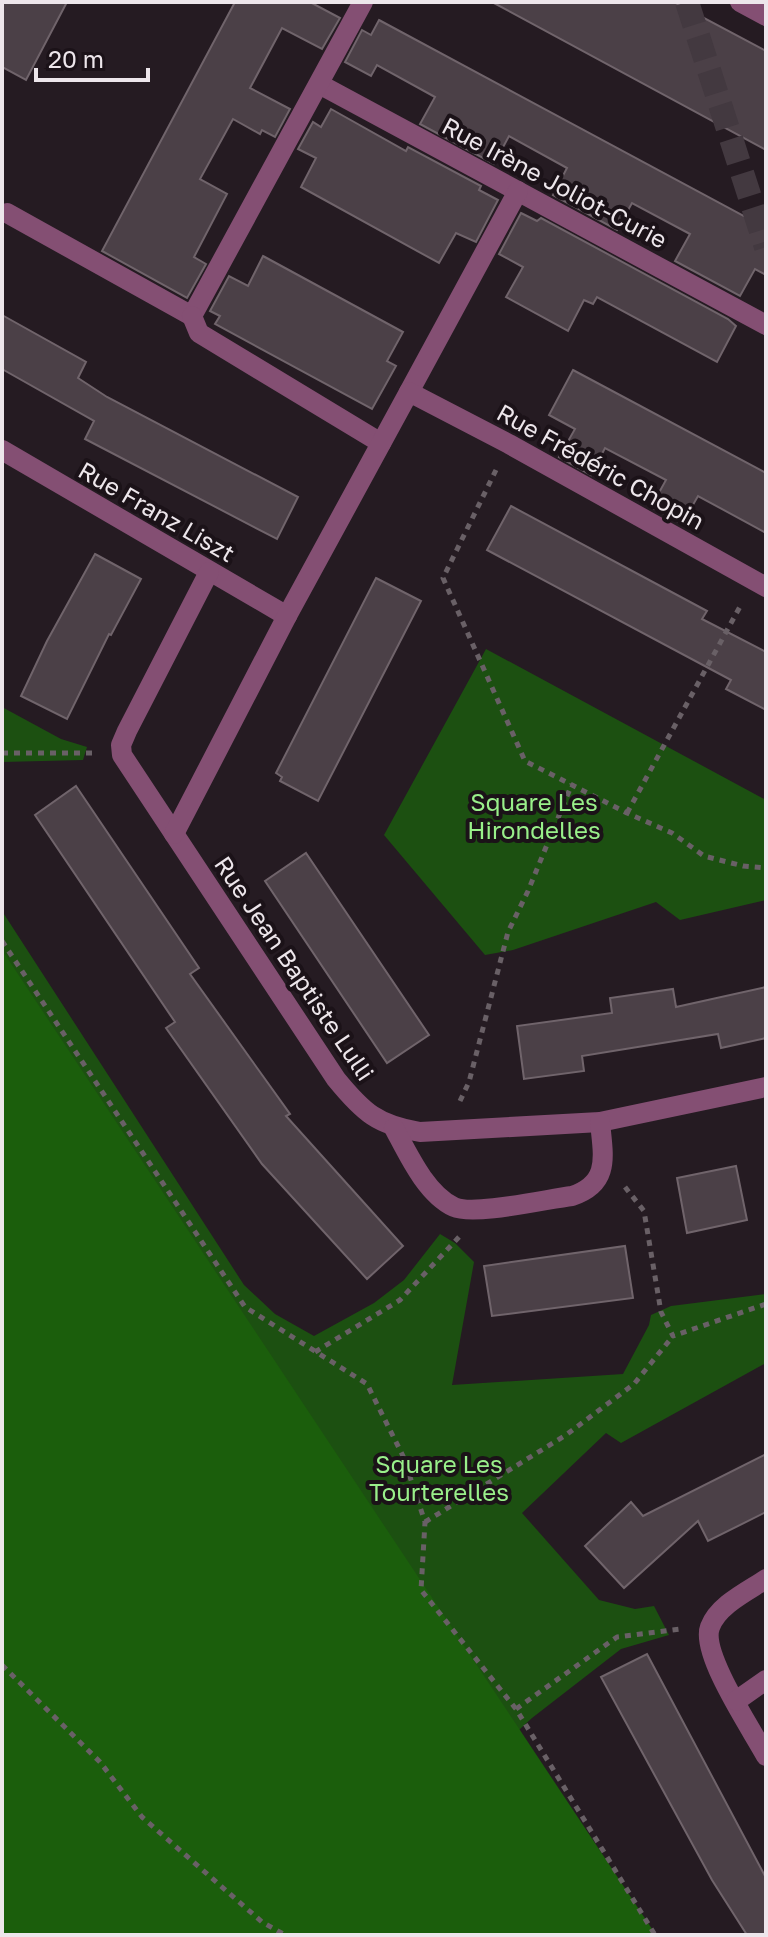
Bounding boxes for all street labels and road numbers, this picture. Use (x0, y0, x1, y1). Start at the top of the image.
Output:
street label: Rue Irène Joliot-Curie (438, 110, 672, 254)
street label: Rue Frédéric Chopin (492, 397, 710, 535)
street label: Rue Franz Liszt (74, 455, 240, 567)
street label: Rue Jean Baptiste Lulli (209, 850, 381, 1086)

